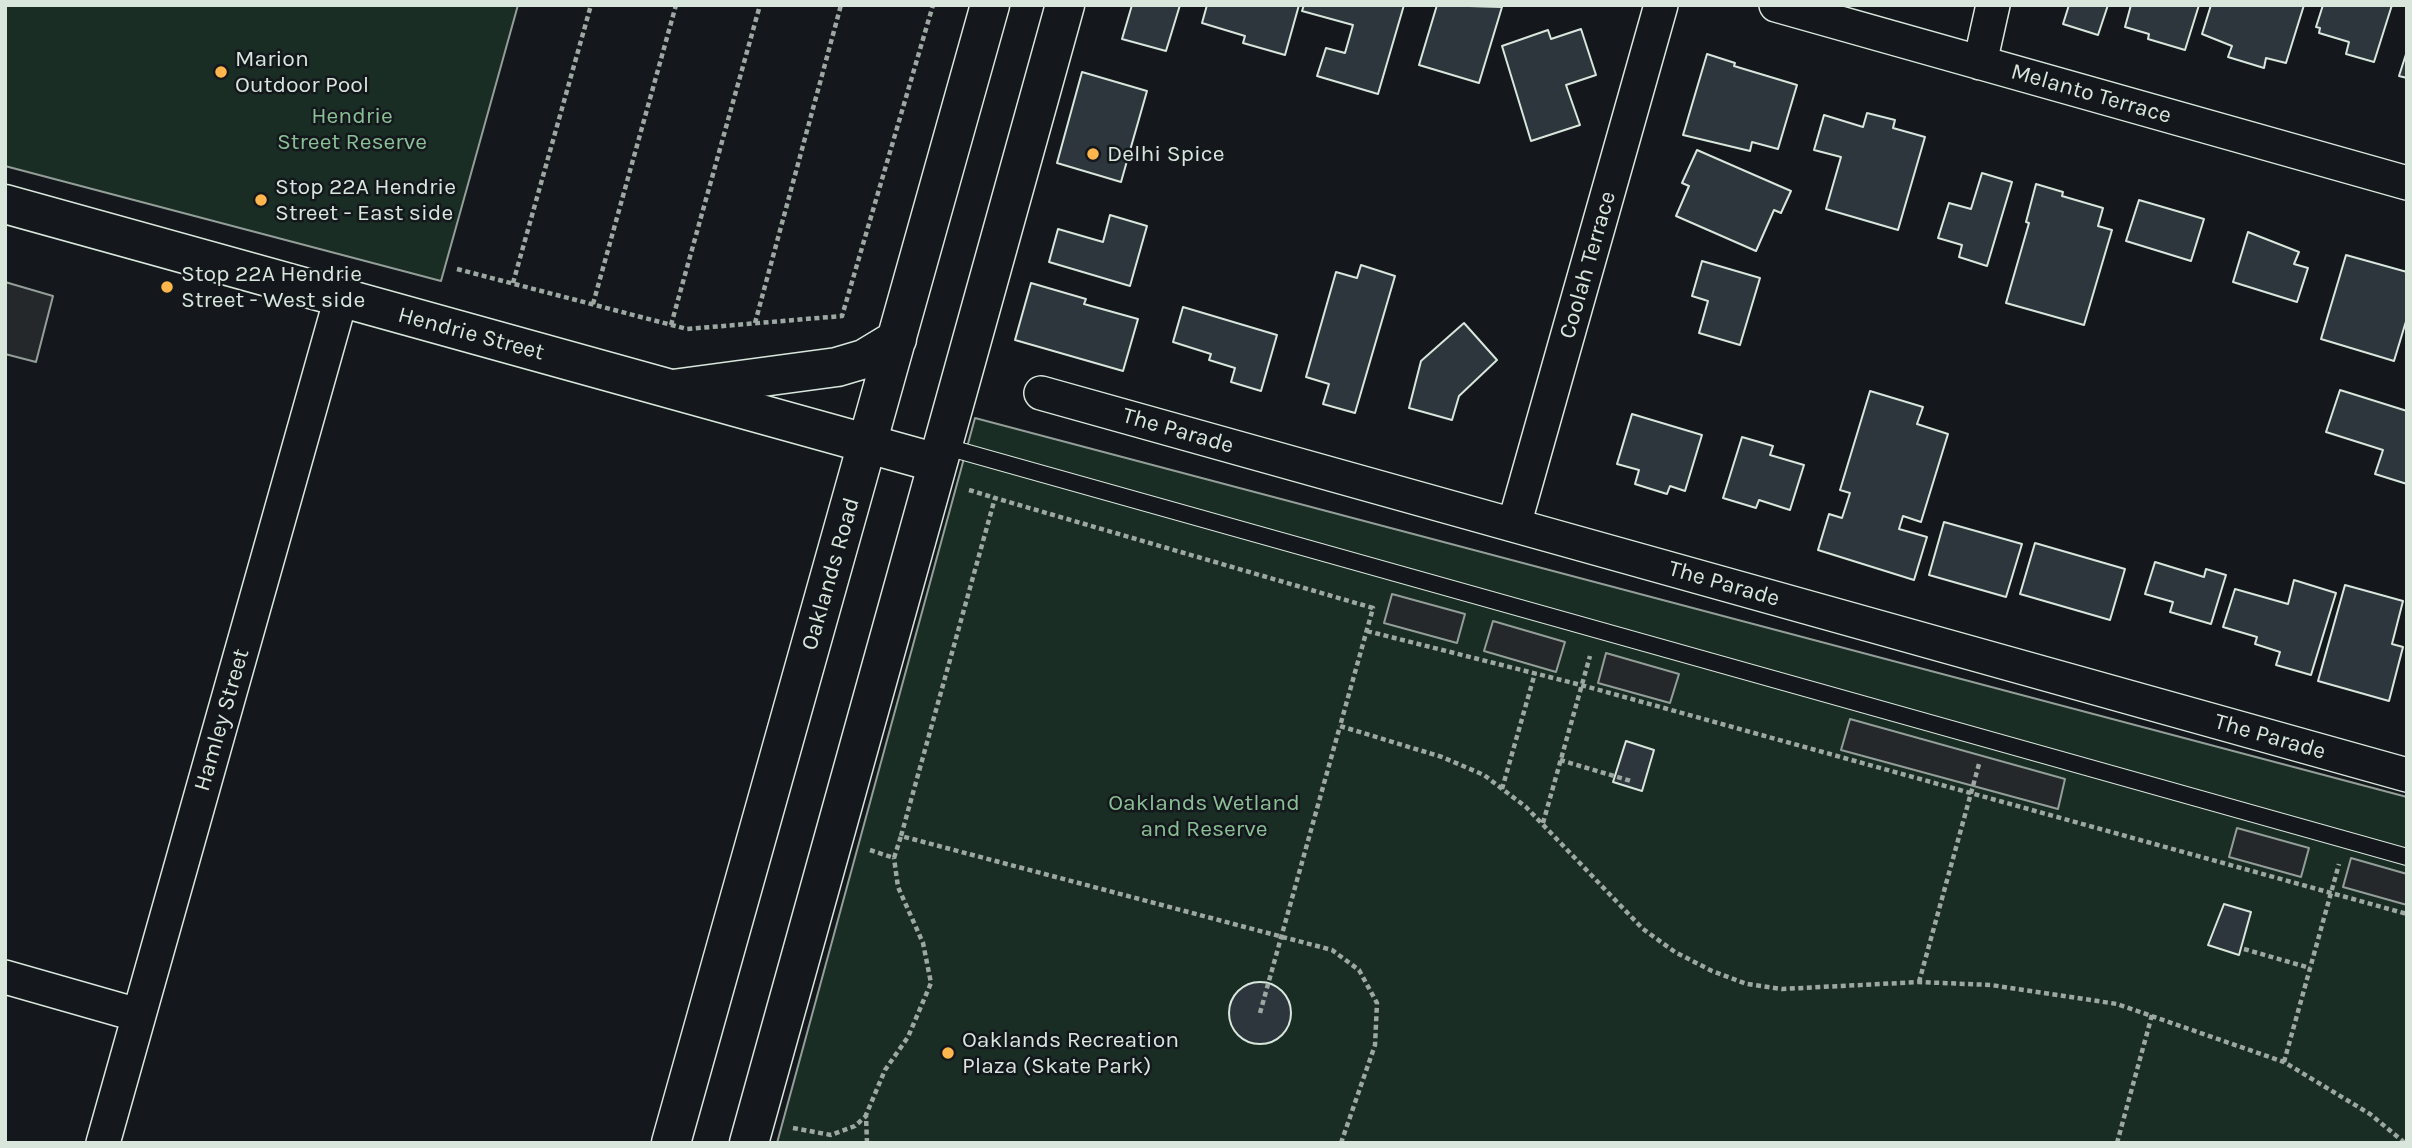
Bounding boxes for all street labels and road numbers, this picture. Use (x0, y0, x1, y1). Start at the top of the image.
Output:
street label: Melanto Terrace (2008, 58, 2174, 130)
street label: Coolah Terrace (1554, 188, 1622, 342)
street label: Hendrie Street (395, 301, 547, 367)
street label: The Parade (1119, 402, 1237, 460)
street label: Oaklands Road (796, 494, 866, 654)
street label: The Parade (1665, 555, 1783, 613)
street label: Hamley Street (188, 645, 256, 795)
street label: The Parade (2211, 708, 2329, 766)

